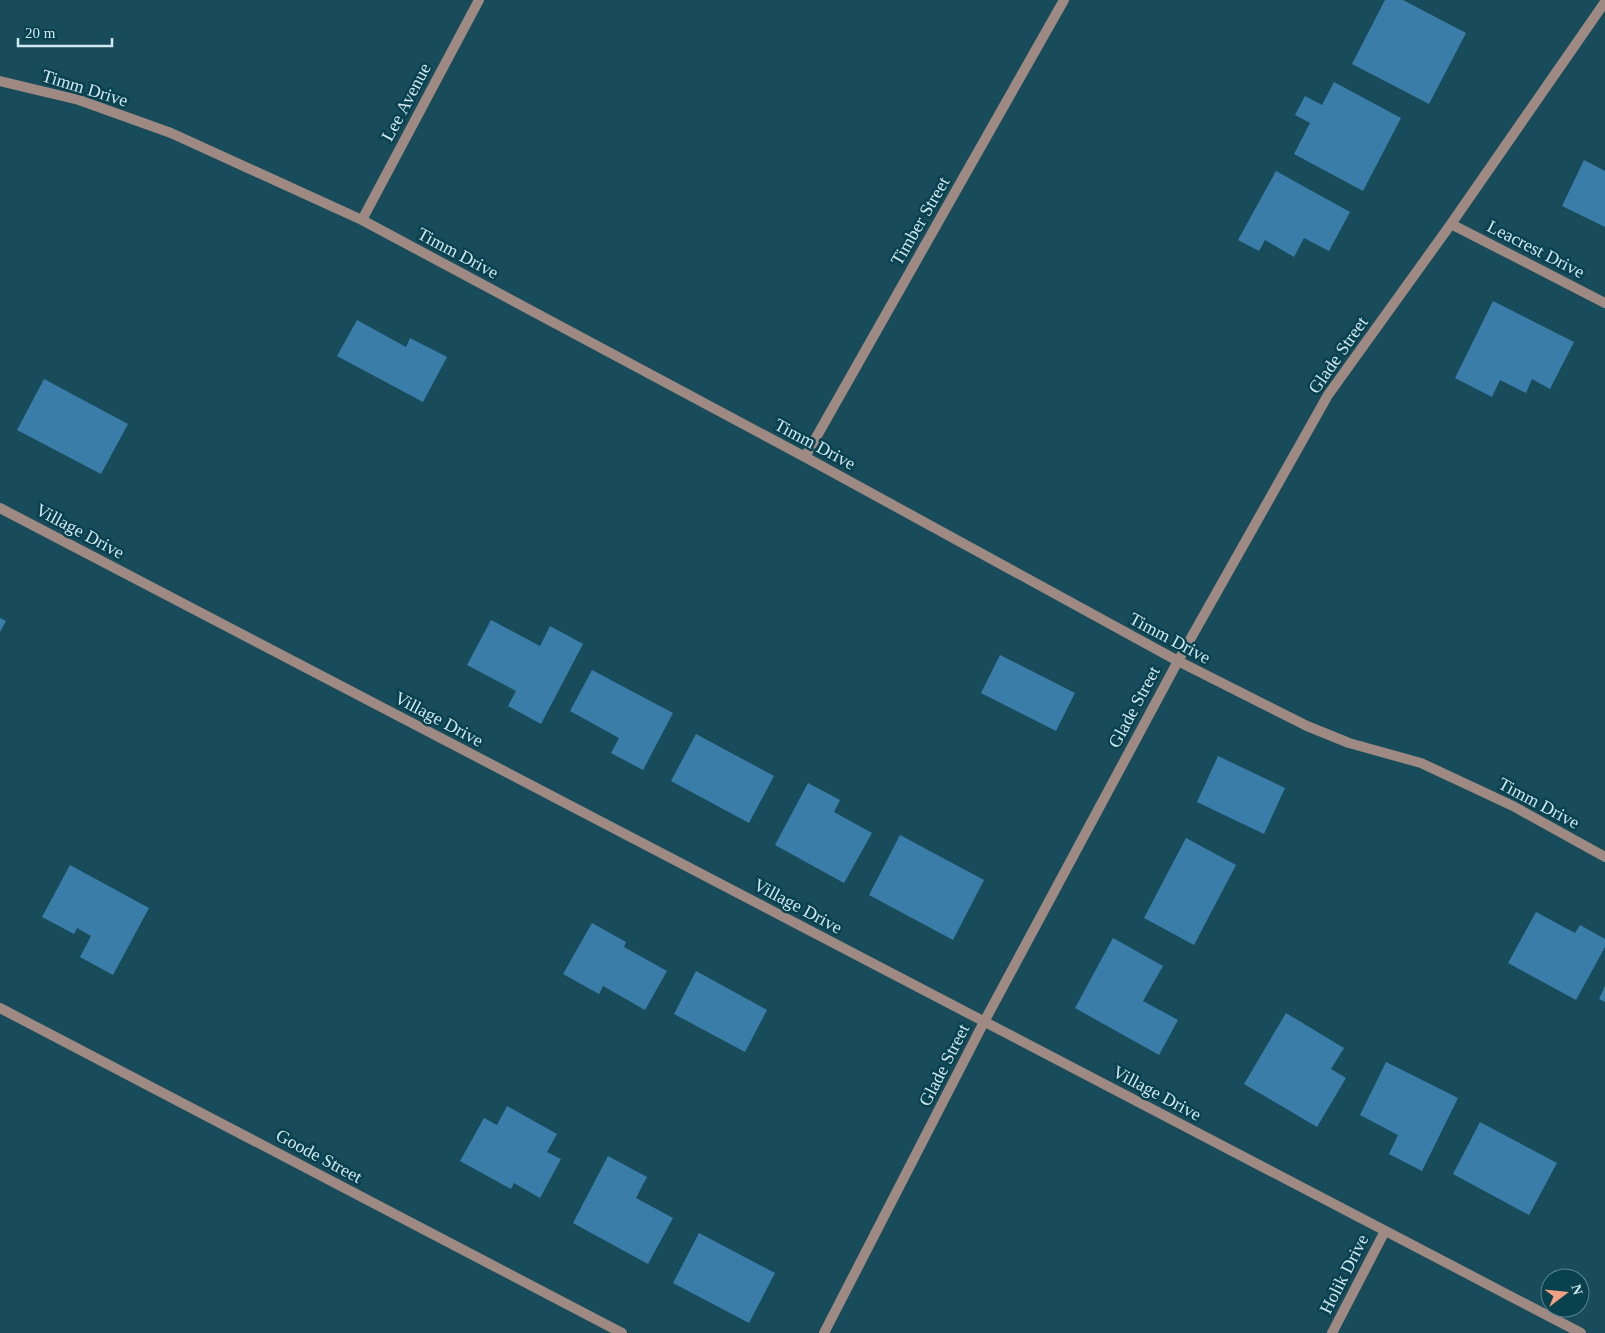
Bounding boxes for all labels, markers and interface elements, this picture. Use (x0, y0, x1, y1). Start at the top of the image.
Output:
scale bar (18, 15, 111, 47)
text: 20 m (25, 25, 56, 41)
street label: Lee Avenue (377, 60, 435, 144)
street label: Timm Drive (40, 65, 130, 111)
street label: Timber Street (887, 173, 953, 269)
street label: Leacrest Drive (1484, 216, 1588, 282)
street label: Timm Drive (414, 223, 502, 283)
street label: Glade Street (1304, 313, 1372, 397)
street label: Timm Drive (771, 414, 859, 474)
street label: Village Drive (32, 499, 128, 563)
street label: Timm Drive (1126, 608, 1214, 668)
street label: Glade Street (1104, 663, 1164, 751)
street label: Village Drive (391, 687, 487, 751)
street label: Timm Drive (1495, 773, 1583, 833)
street label: Village Drive (750, 874, 846, 938)
street label: Glade Street (915, 1021, 973, 1109)
street label: Village Drive (1109, 1061, 1205, 1125)
street label: Goode Street (273, 1125, 365, 1187)
street label: Holik Drive (1315, 1231, 1373, 1317)
north arrow (1540, 1268, 1590, 1318)
text: N (1568, 1283, 1586, 1296)

